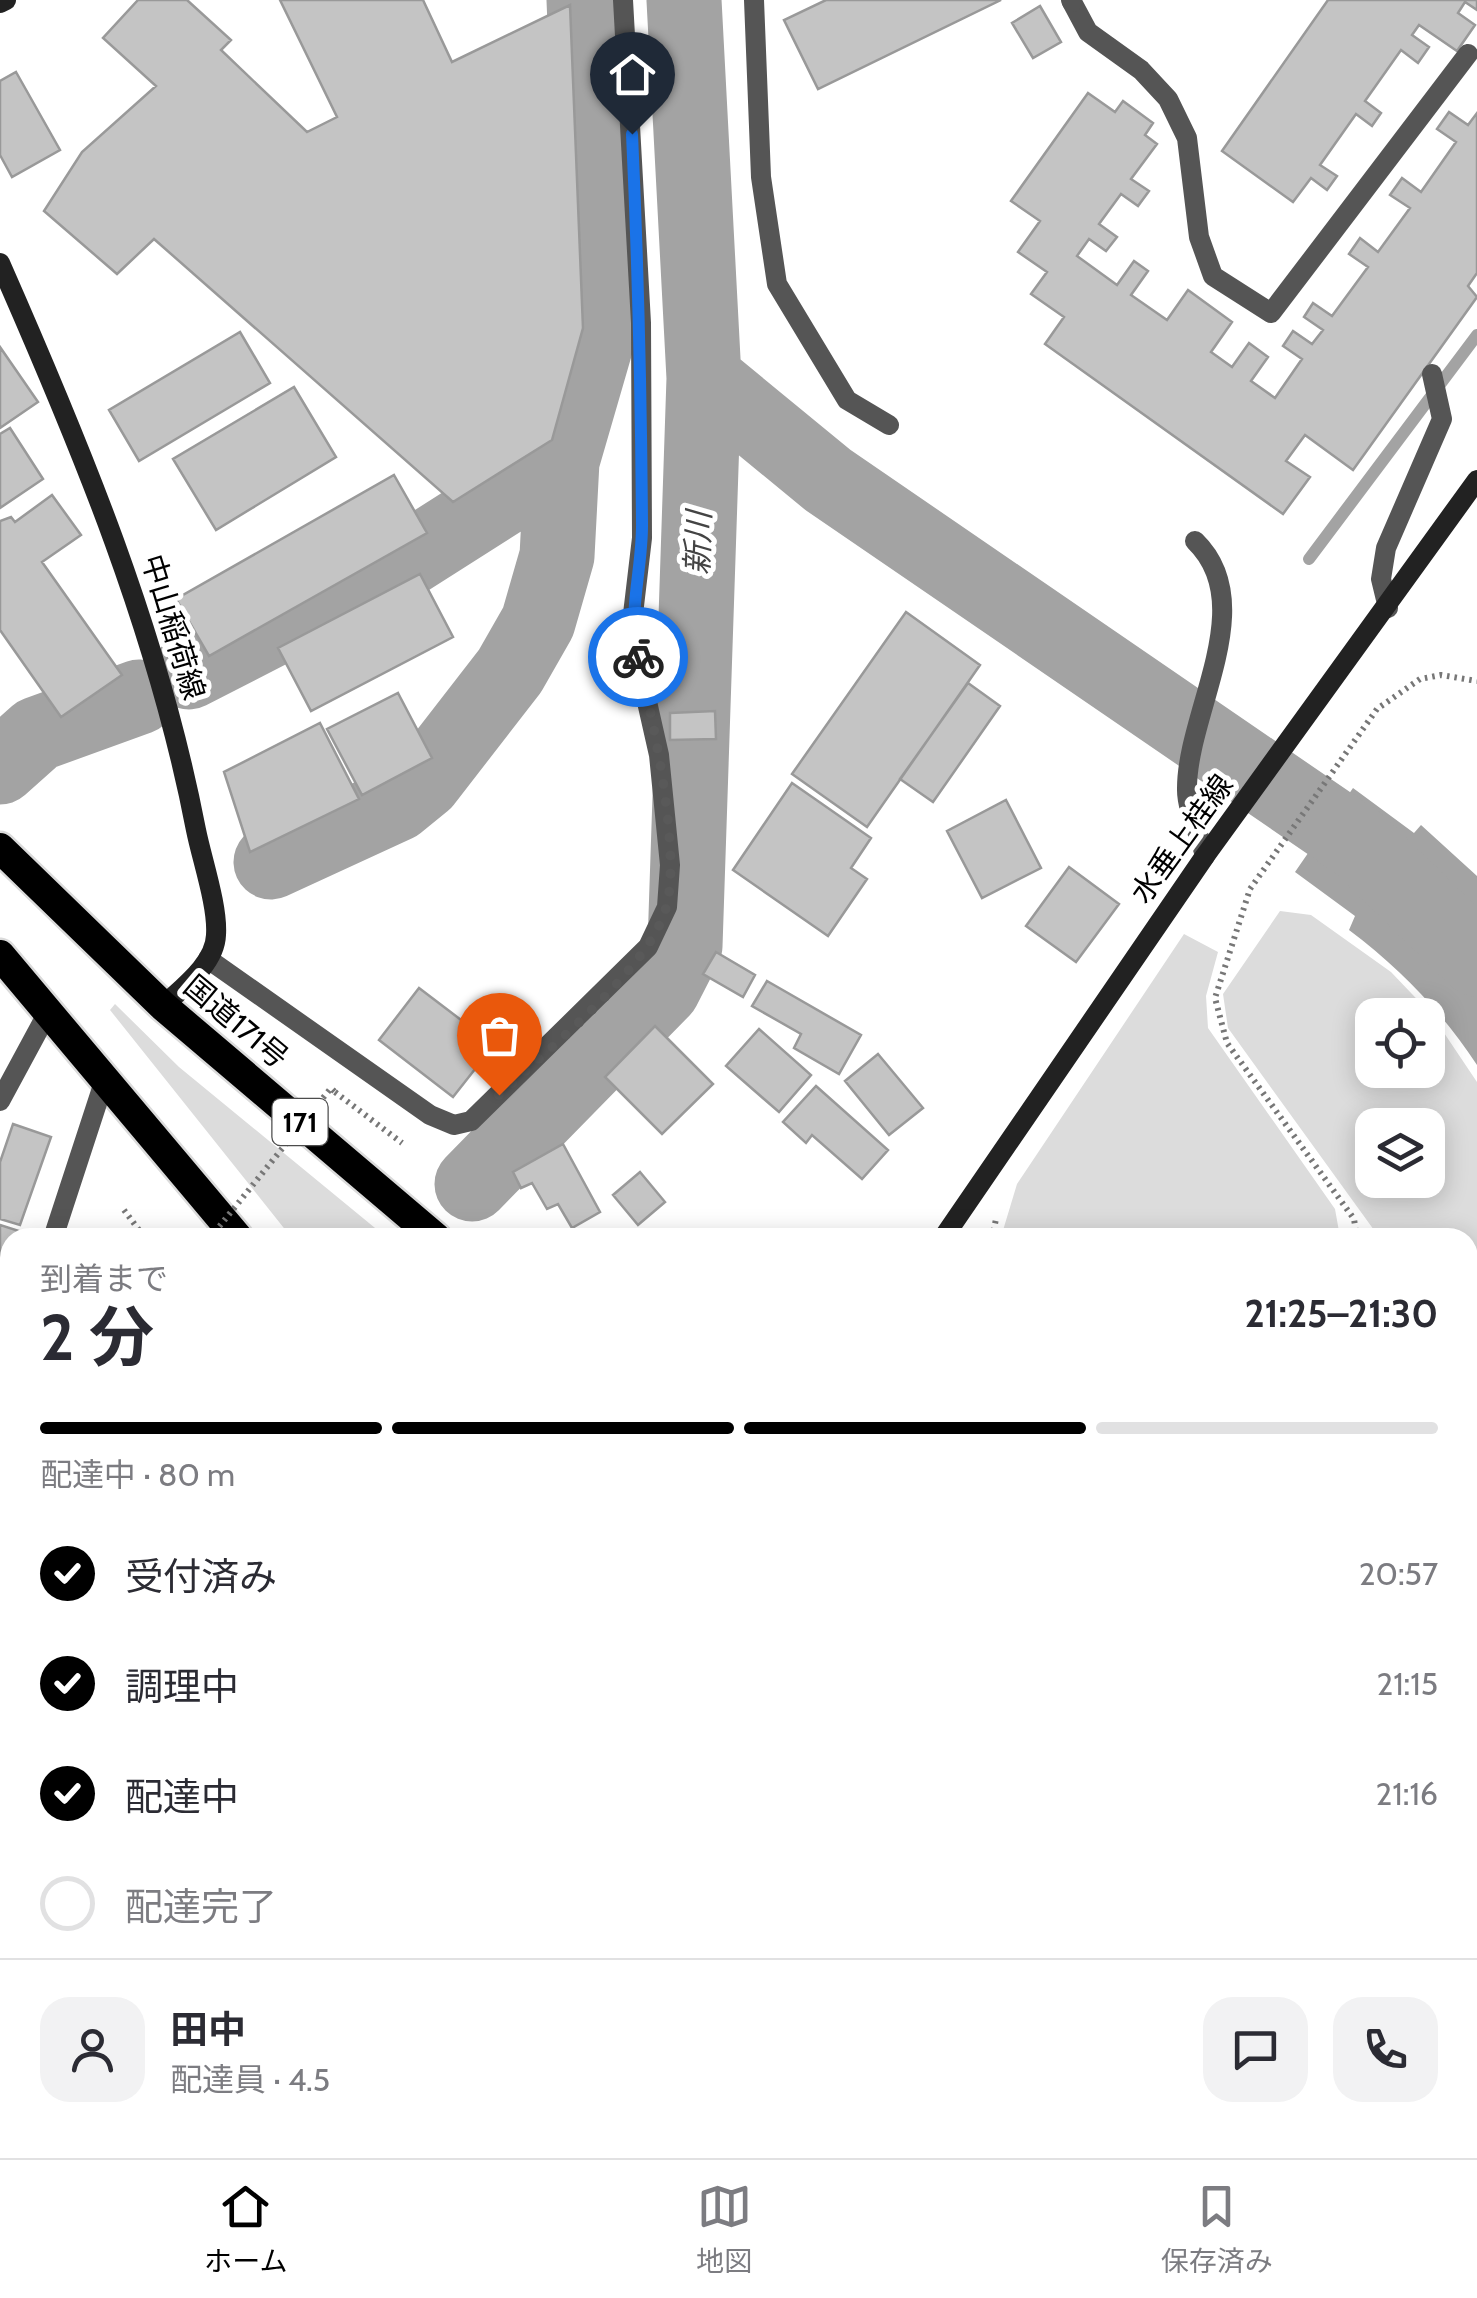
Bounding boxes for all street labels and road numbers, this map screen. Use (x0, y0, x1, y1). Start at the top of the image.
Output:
street label: 中山稲荷線 (134, 550, 213, 704)
street label: 水垂上桂線 (1123, 767, 1241, 910)
street label: 国道171号 (177, 967, 296, 1076)
road number: 171 (272, 1099, 328, 1145)

